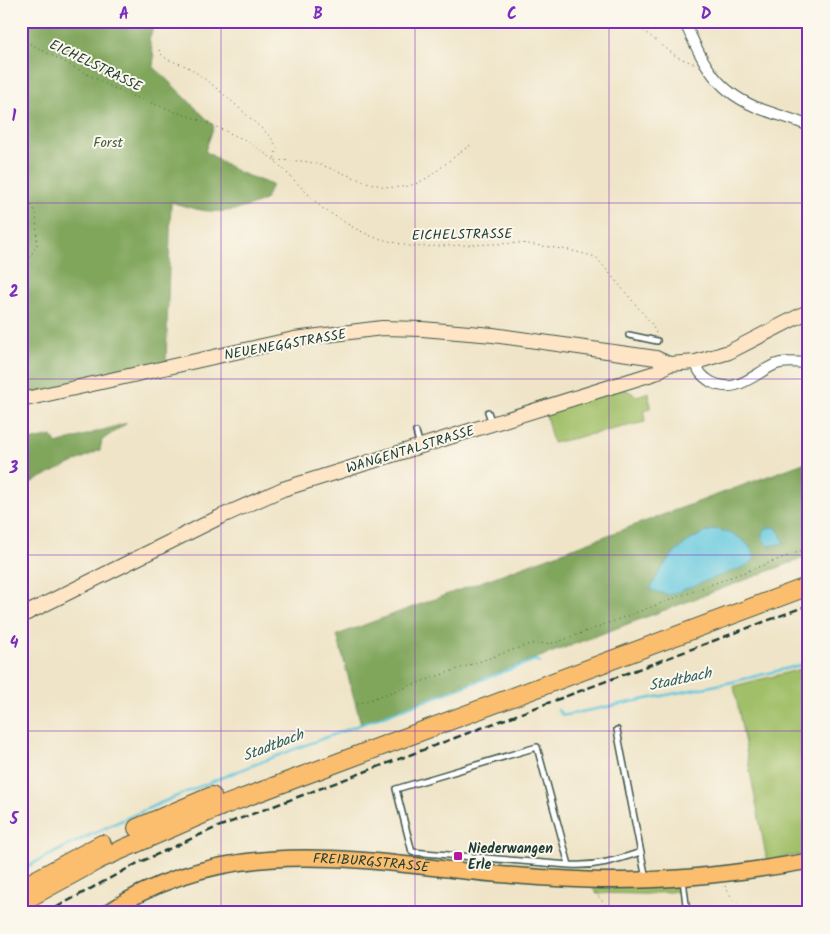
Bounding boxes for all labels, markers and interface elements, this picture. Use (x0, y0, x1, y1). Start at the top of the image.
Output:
text: A (119, 2, 129, 27)
text: B (313, 2, 323, 27)
text: C (507, 2, 517, 27)
text: D (701, 2, 712, 27)
street label: EICHELSTRASSE (45, 34, 146, 98)
text: 1 (12, 104, 17, 129)
park label: Forst (93, 132, 123, 154)
street label: EICHELSTRASSE (411, 223, 513, 247)
text: 2 (9, 280, 19, 305)
street label: NEUENEGGSTRASSE (222, 323, 349, 367)
street label: WANGENTALSTRASSE (343, 420, 478, 480)
text: 3 (9, 456, 19, 481)
text: 4 (10, 631, 19, 656)
water label: Stadtbach (647, 661, 716, 698)
water label: Stadtbach (239, 723, 309, 769)
text: 5 (9, 807, 20, 832)
place label: Niederwangen Erle (468, 838, 553, 876)
street label: FREIBURGSTRASSE (313, 848, 431, 879)
marker: Niederwangen Erle (452, 850, 464, 862)

